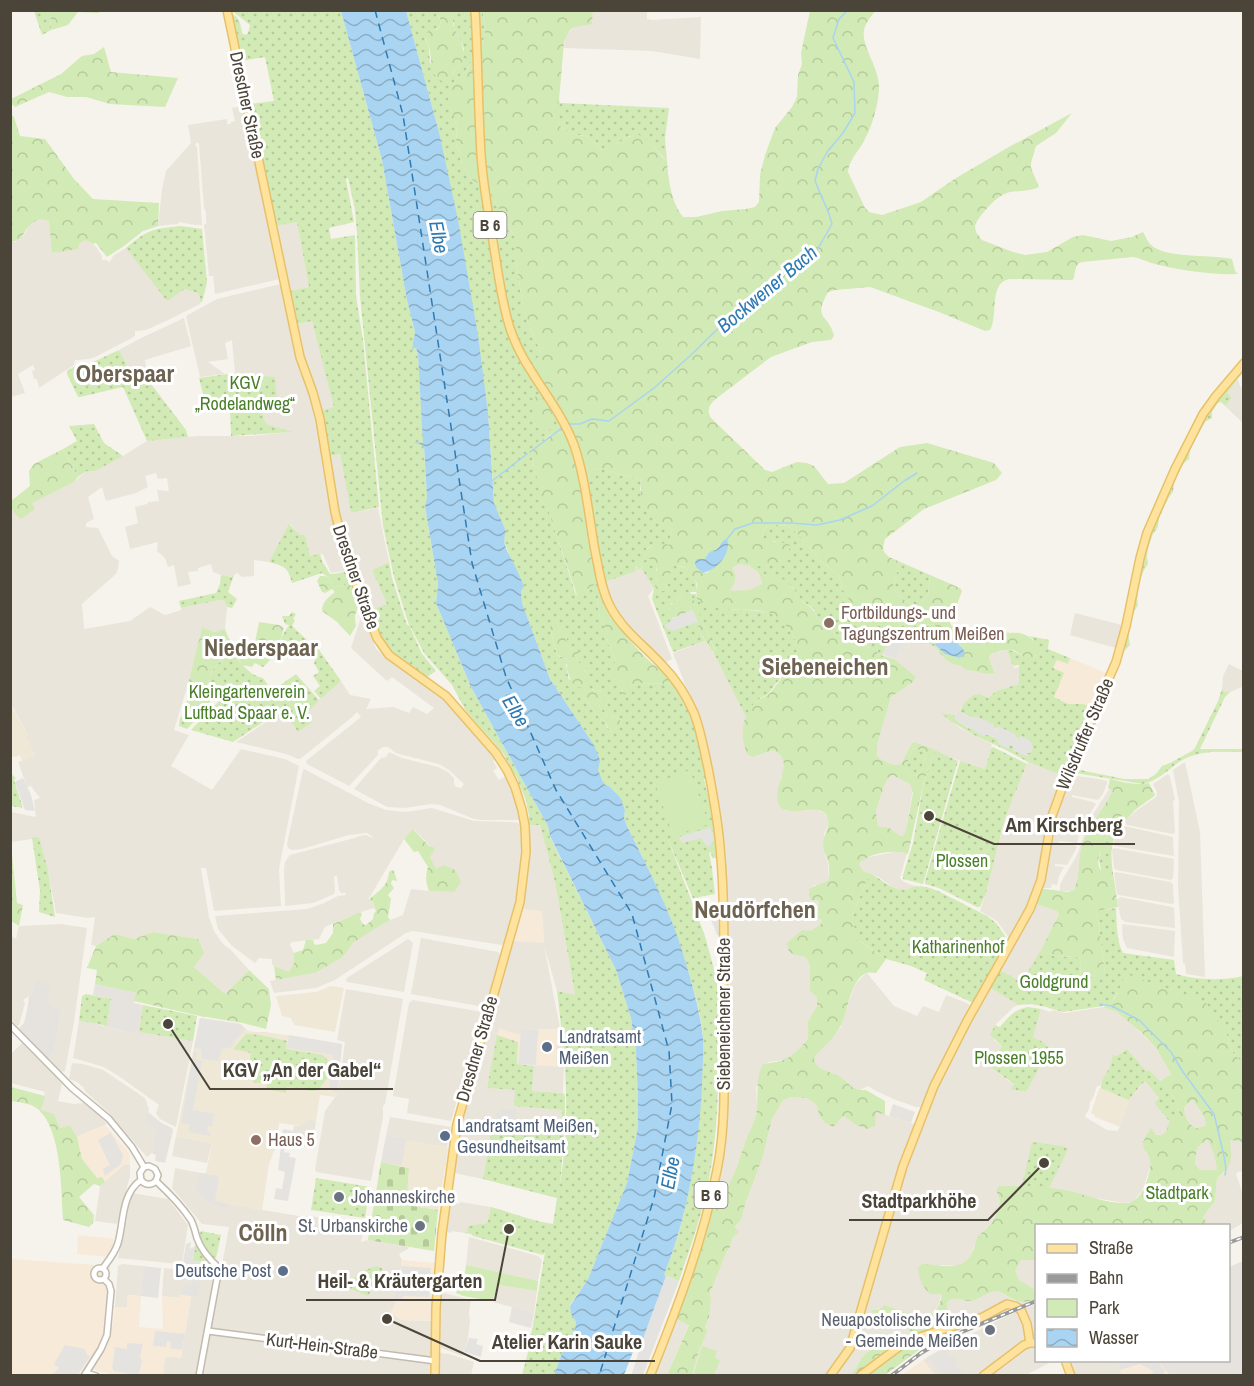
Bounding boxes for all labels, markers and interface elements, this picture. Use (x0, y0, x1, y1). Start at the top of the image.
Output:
street label: Dresdner Straße (224, 49, 271, 161)
road number: B 6 (474, 212, 506, 238)
water label: Elbe (423, 218, 456, 256)
water label: Bockwener Bach (711, 239, 822, 339)
district label: Oberspaar (76, 357, 175, 389)
park label: KGV „Rodelandweg“ (195, 370, 295, 416)
street label: Dresdner Straße (327, 521, 386, 632)
place label: Fortbildungs- und Tagungszentrum Meißen (841, 600, 1005, 646)
marker: Fortbildungs- und Tagungszentrum Meißen (822, 616, 836, 630)
district label: Niederspaar (204, 631, 318, 663)
district label: Siebeneichen (762, 650, 888, 682)
street label: Wilsdruffer Straße (1050, 674, 1119, 794)
park label: Kleingartenverein Luftbad Spaar e. V. (184, 679, 310, 725)
water label: Elbe (496, 690, 536, 732)
callout: Am Kirschberg (994, 806, 1135, 844)
text: Am Kirschberg (1005, 811, 1123, 838)
park label: Plossen (936, 848, 988, 873)
district label: Neudörfchen (694, 893, 816, 925)
park label: Katharinenhof (912, 934, 1005, 959)
street label: Siebeneichener Straße (711, 938, 736, 1090)
park label: Goldgrund (1020, 969, 1088, 994)
street label: Dresdner Straße (449, 993, 504, 1105)
place label: Landratsamt Meißen (559, 1024, 641, 1070)
marker: Landratsamt Meißen (540, 1040, 554, 1054)
park label: Plossen 1955 (974, 1045, 1064, 1070)
callout: KGV „An der Gabel“ (210, 1051, 393, 1089)
text: KGV „An der Gabel“ (223, 1056, 381, 1083)
place label: Landratsamt Meißen, Gesundheitsamt (457, 1113, 597, 1159)
place label: Haus 5 (268, 1127, 315, 1152)
marker: Landratsamt Meißen, Gesundheitsamt (438, 1129, 452, 1143)
marker: Haus 5 (249, 1133, 263, 1147)
water label: Elbe (653, 1154, 686, 1191)
park label: Stadtpark (1145, 1180, 1209, 1205)
road number: B 6 (694, 1182, 728, 1208)
callout: Stadtparkhöhe (849, 1182, 988, 1220)
place label: Johanneskirche (351, 1184, 455, 1209)
text: Stadtparkhöhe (862, 1187, 976, 1214)
marker: Johanneskirche (332, 1190, 346, 1204)
place label: St. Urbanskirche (298, 1213, 408, 1238)
district label: Cölln (238, 1216, 288, 1248)
marker: St. Urbanskirche (413, 1219, 427, 1233)
legend (1035, 1224, 1230, 1362)
text: Straße (1089, 1235, 1133, 1260)
place label: Deutsche Post (175, 1258, 271, 1283)
callout: Heil- & Kräutergarten (306, 1262, 495, 1300)
marker: Deutsche Post (276, 1264, 290, 1278)
text: Bahn (1089, 1265, 1123, 1290)
text: Heil- & Kräutergarten (318, 1267, 482, 1294)
text: Park (1089, 1295, 1120, 1320)
place label: Neuapostolische Kirche - Gemeinde Meißen (821, 1307, 978, 1353)
callout: Atelier Karin Sauke (480, 1323, 655, 1361)
marker: Neuapostolische Kirche - Gemeinde Meißen (983, 1323, 997, 1337)
text: Wasser (1089, 1325, 1139, 1350)
street label: Kurt-Hein-Straße (265, 1326, 379, 1365)
text: Atelier Karin Sauke (492, 1328, 642, 1355)

